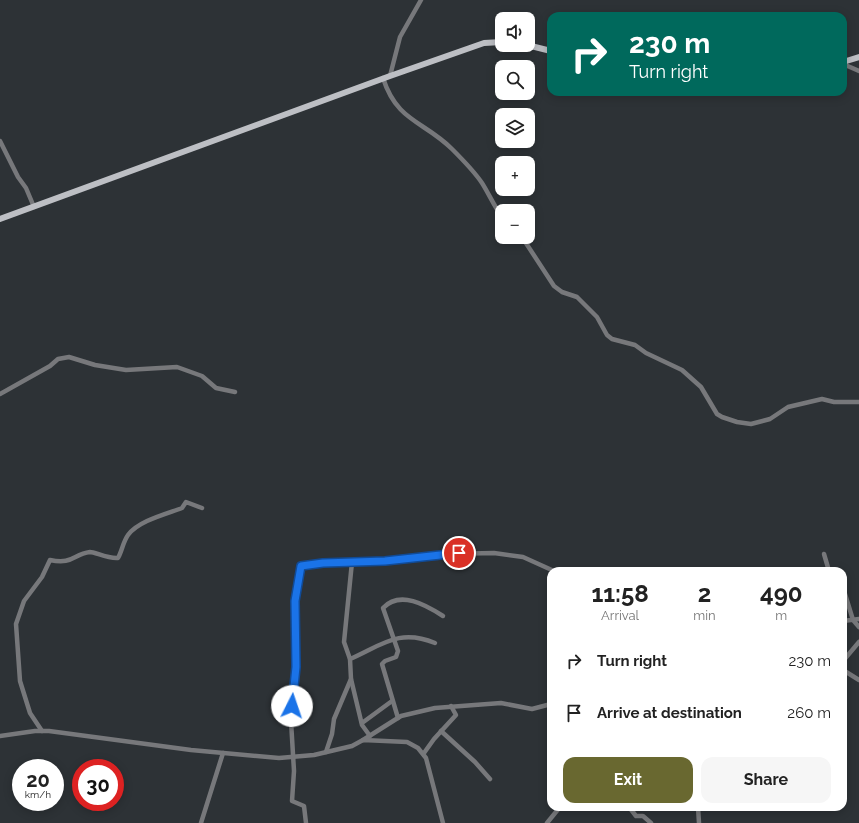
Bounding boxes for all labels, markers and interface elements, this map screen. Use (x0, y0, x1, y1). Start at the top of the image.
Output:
map controls (495, 12, 535, 244)
button: sound (495, 12, 535, 52)
text: 230 m (629, 27, 710, 60)
icon: right (563, 28, 615, 80)
button: search (495, 60, 535, 100)
text: Turn right (629, 61, 708, 82)
button: layers (495, 108, 535, 148)
button: + (495, 156, 535, 196)
button: − (495, 204, 535, 244)
pin (442, 536, 476, 570)
icon: arrive (448, 542, 470, 564)
text: 11:58 (591, 579, 649, 608)
text: 2 (698, 579, 711, 608)
text: 490 (760, 579, 803, 608)
text: Arrival (601, 608, 639, 623)
text: min (693, 608, 716, 623)
text: m (775, 608, 787, 623)
icon: right (563, 650, 585, 672)
text: Turn right (597, 652, 667, 670)
text: 230 m (788, 652, 831, 670)
position arrow (271, 685, 313, 727)
icon: arrive (563, 702, 585, 724)
text: Arrive at destination (597, 704, 742, 722)
text: 260 m (787, 704, 831, 722)
button: Exit (563, 757, 693, 803)
button: Share (701, 757, 831, 803)
speed limit sign: 30 (72, 759, 124, 811)
text: 20 (26, 768, 50, 792)
text: km/h (25, 789, 51, 800)

